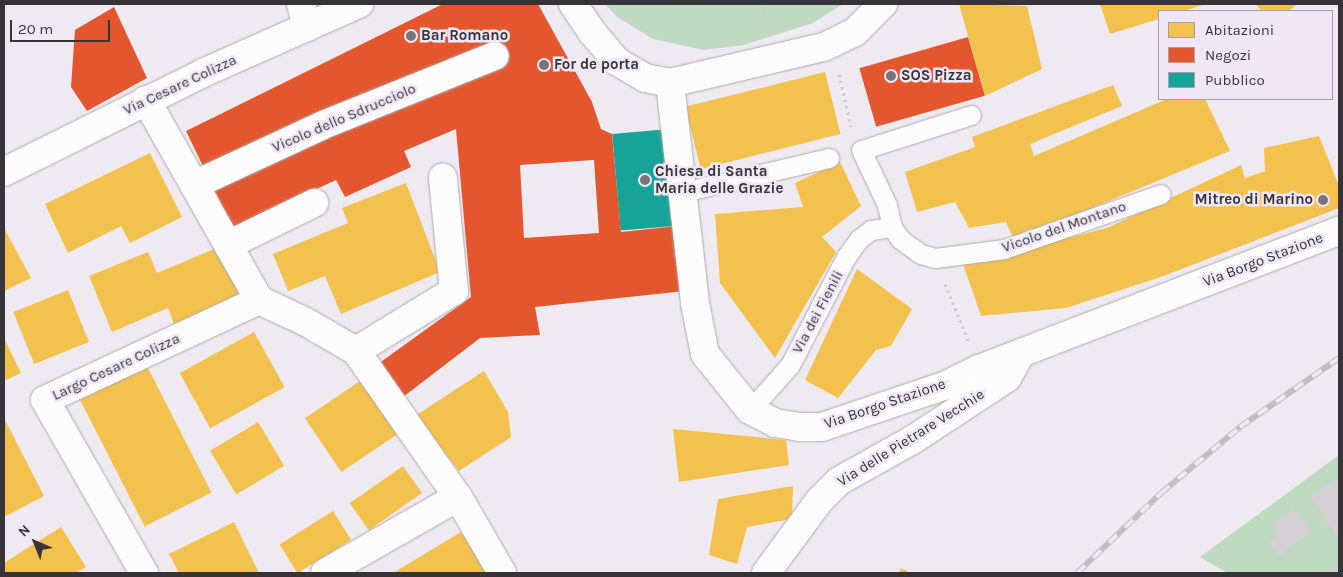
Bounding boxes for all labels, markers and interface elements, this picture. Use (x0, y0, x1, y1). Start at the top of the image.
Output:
scale bar (12, 10, 112, 42)
legend (1158, 10, 1333, 100)
text: 20 m (18, 20, 53, 38)
text: Abitazioni (1205, 21, 1274, 39)
place label: Bar Romano (421, 27, 508, 45)
marker: Bar Romano (405, 30, 417, 42)
text: Negozi (1205, 46, 1251, 64)
street label: Via Cesare Colizza (120, 51, 240, 119)
place label: For de porta (554, 56, 639, 74)
marker: For de porta (538, 59, 550, 71)
place label: SOS Pizza (901, 67, 971, 85)
marker: SOS Pizza (885, 70, 897, 82)
text: Pubblico (1205, 71, 1265, 89)
street label: Vicolo dello Sdrucciolo (269, 80, 419, 156)
place label: Chiesa di Santa Maria delle Grazie (655, 162, 783, 197)
marker: Chiesa di Santa Maria delle Grazie (639, 174, 651, 186)
place label: Mitreo di Marino (1194, 191, 1313, 209)
marker: Mitreo di Marino (1317, 194, 1329, 206)
street label: Vicolo del Montano (999, 197, 1129, 257)
street label: Via Borgo Stazione (1200, 229, 1326, 291)
street label: Via dei Fienili (789, 267, 847, 357)
street label: Largo Cesare Colizza (49, 329, 183, 405)
street label: Via Borgo Stazione (822, 375, 948, 433)
street label: Via delle Pietrare Vecchie (834, 385, 988, 491)
north arrow (10, 517, 60, 567)
text: N (15, 521, 34, 540)

